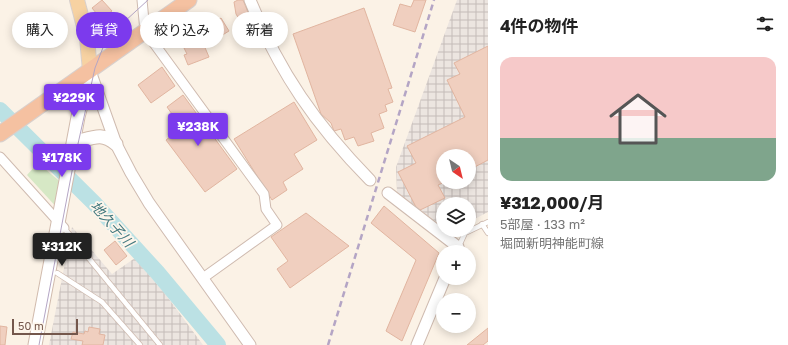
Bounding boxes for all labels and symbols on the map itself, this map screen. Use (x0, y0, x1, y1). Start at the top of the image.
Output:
pin: ¥229K (46, 84, 102, 118)
pin: ¥238K (170, 113, 226, 147)
pin: ¥178K (34, 144, 90, 178)
north arrow (436, 149, 476, 189)
water label: 地久子川 (87, 197, 139, 252)
pin: ¥312K (34, 233, 90, 267)
scale bar (12, 317, 78, 336)

